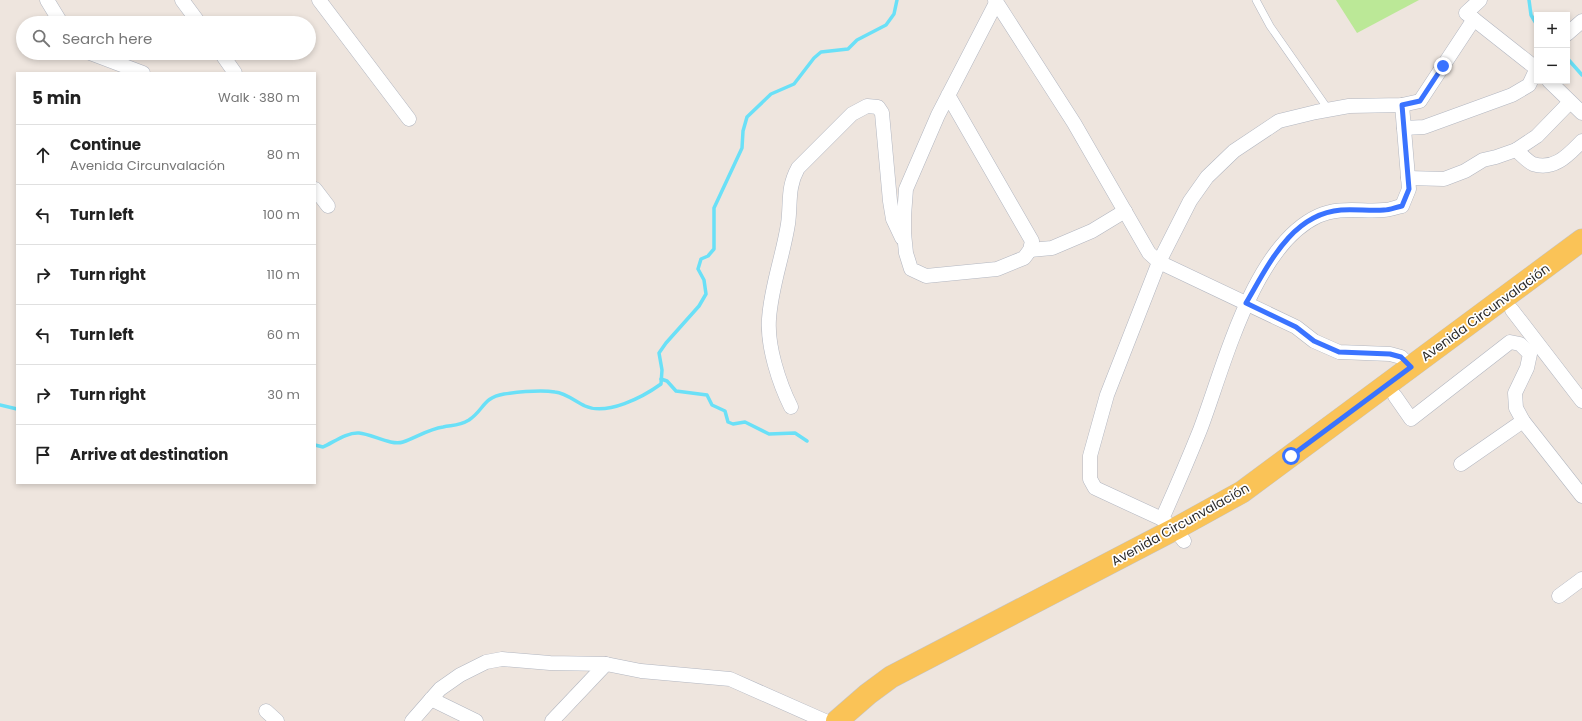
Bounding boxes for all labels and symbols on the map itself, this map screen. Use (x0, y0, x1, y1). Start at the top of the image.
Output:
route end (1434, 57, 1452, 75)
street label: Avenida Circunvalación (1417, 259, 1554, 366)
route start (1282, 447, 1300, 465)
street label: Avenida Circunvalación (1108, 479, 1253, 570)

